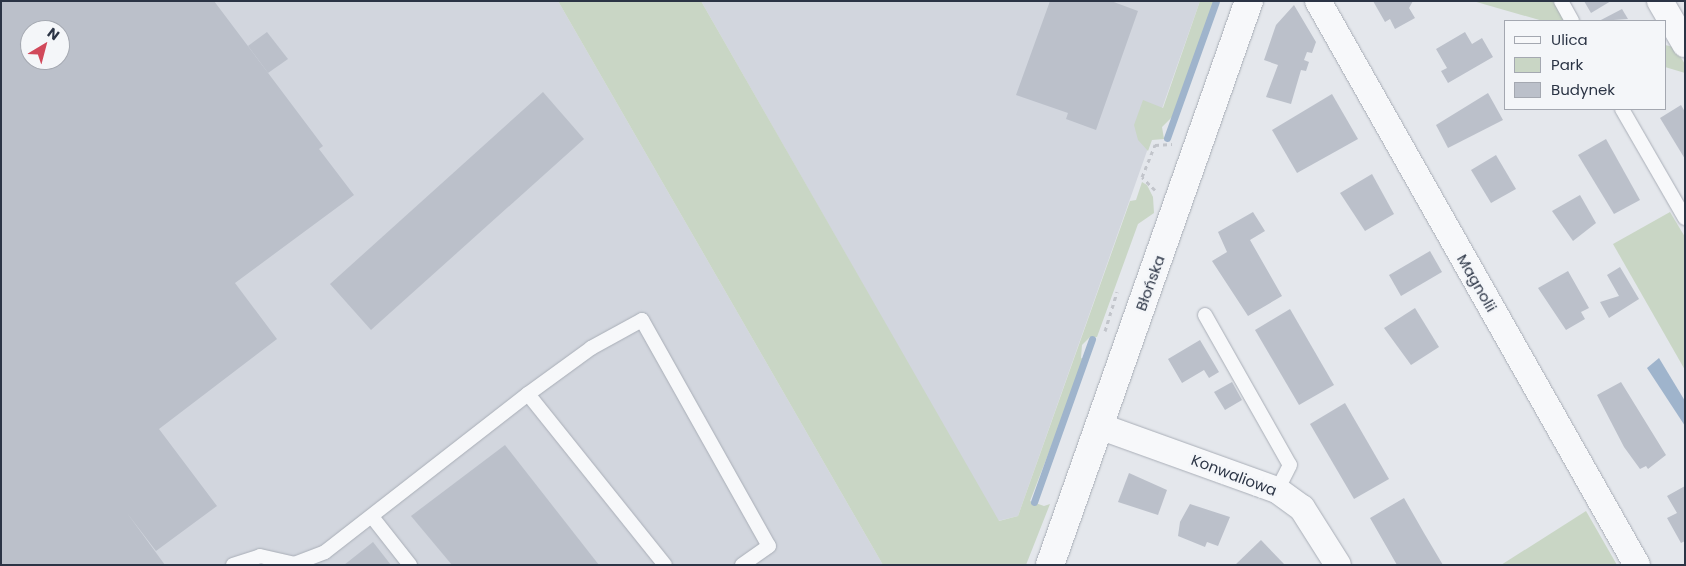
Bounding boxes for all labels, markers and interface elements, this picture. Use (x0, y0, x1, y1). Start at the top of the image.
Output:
north arrow (20, 20, 70, 70)
legend (1504, 20, 1666, 110)
text: N (43, 23, 64, 45)
text: Ulica (1551, 29, 1588, 50)
text: Park (1551, 54, 1583, 75)
text: Budynek (1551, 79, 1615, 100)
street label: Magnolii (1453, 251, 1501, 315)
street label: Błońska (1132, 253, 1168, 313)
street label: Konwaliowa (1189, 450, 1279, 500)

